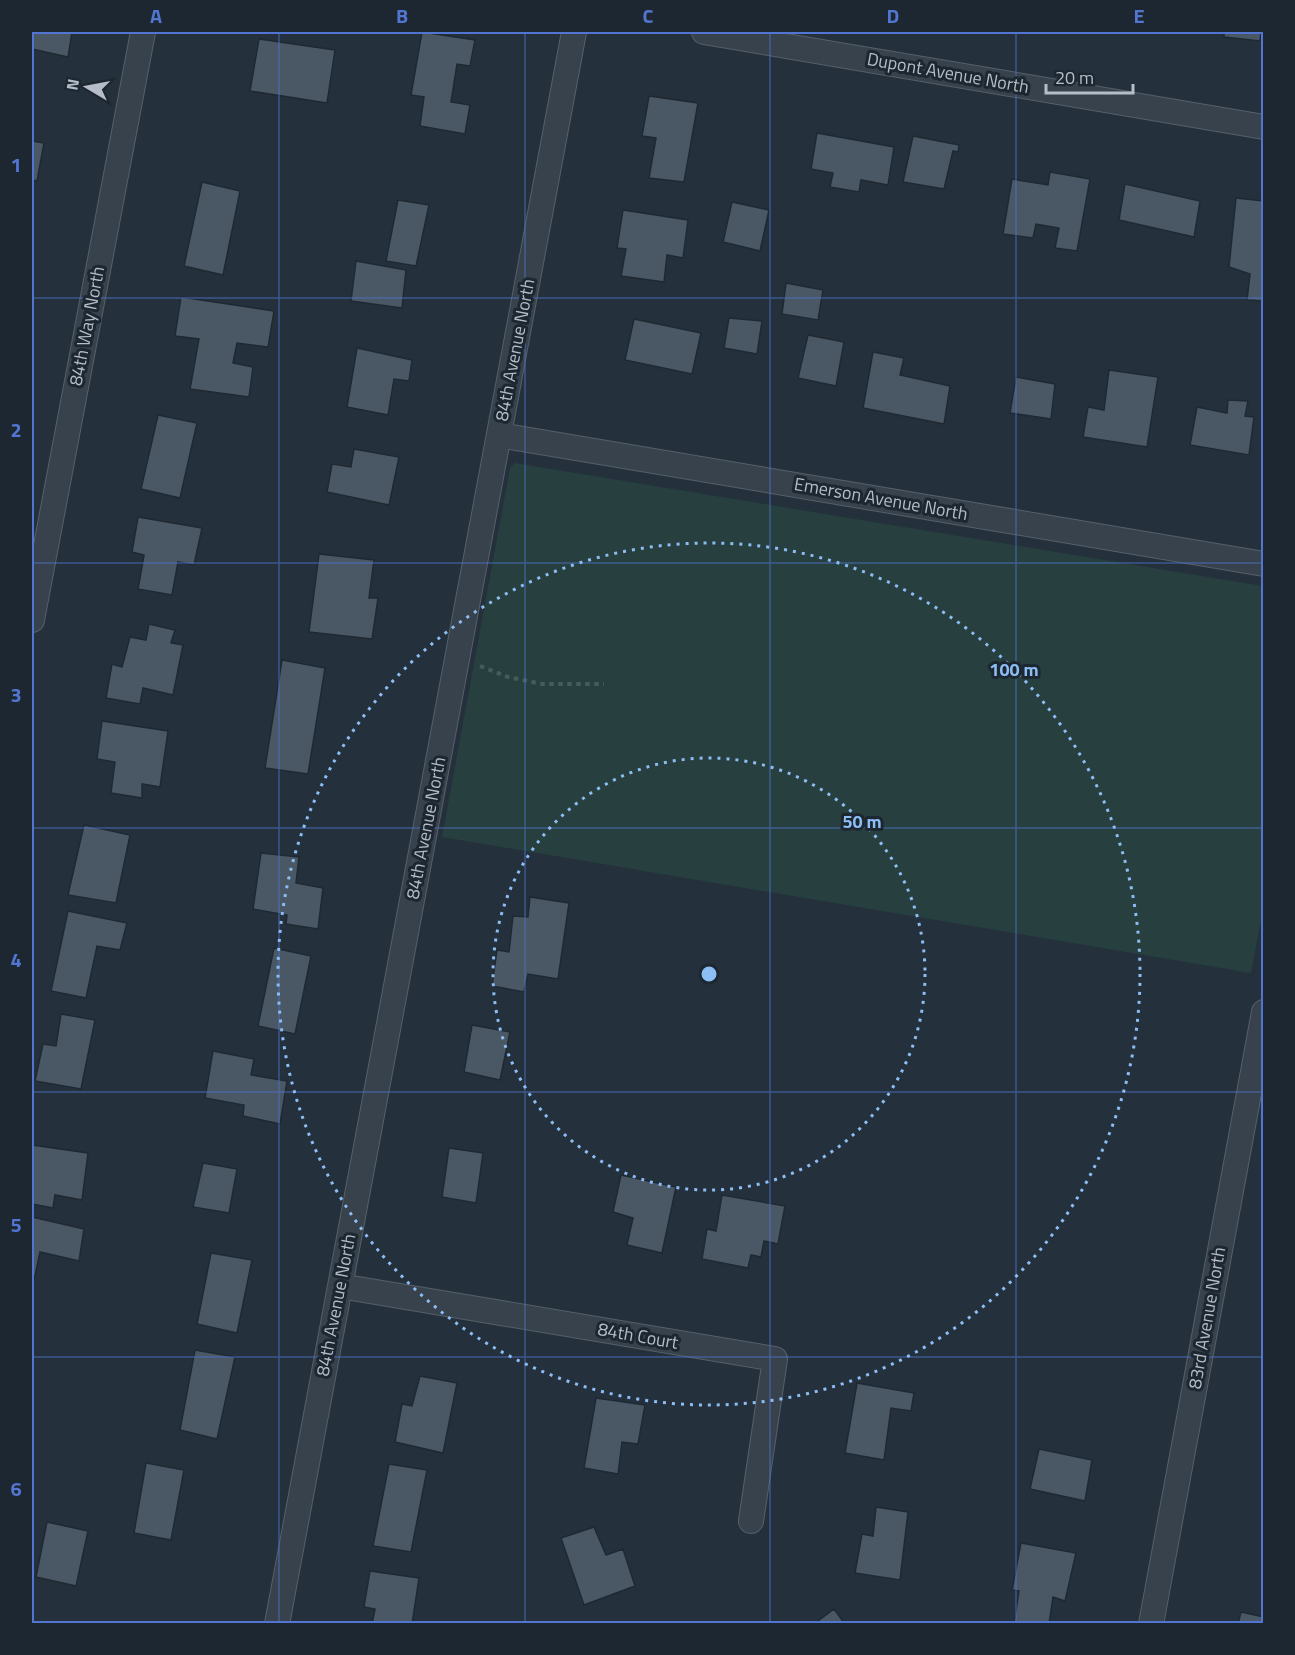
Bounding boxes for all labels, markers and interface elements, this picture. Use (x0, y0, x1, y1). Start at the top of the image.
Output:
text: A (150, 0, 162, 31)
text: B (396, 0, 408, 31)
text: C (643, 0, 654, 31)
text: D (887, 0, 899, 31)
text: E (1133, 0, 1145, 31)
street label: Dupont Avenue North (865, 45, 1031, 100)
north arrow (57, 57, 117, 117)
scale bar (1046, 57, 1133, 95)
text: 20 m (1055, 64, 1094, 91)
text: N (59, 77, 85, 92)
text: 1 (10, 149, 22, 180)
street label: 84th Way North (62, 264, 111, 388)
street label: 84th Avenue North (488, 277, 542, 423)
text: 2 (10, 414, 22, 445)
street label: Emerson Avenue North (792, 470, 970, 527)
text: 100 m (989, 656, 1039, 683)
text: 3 (10, 679, 22, 710)
street label: 84th Avenue North (399, 755, 453, 901)
text: 50 m (842, 808, 882, 835)
text: 4 (10, 944, 22, 975)
centre of rings (699, 964, 719, 984)
text: 5 (10, 1209, 22, 1240)
street label: 84th Avenue North (309, 1232, 363, 1378)
street label: 83rd Avenue North (1181, 1245, 1232, 1391)
street label: 84th Court (596, 1315, 681, 1356)
text: 6 (10, 1473, 22, 1504)

